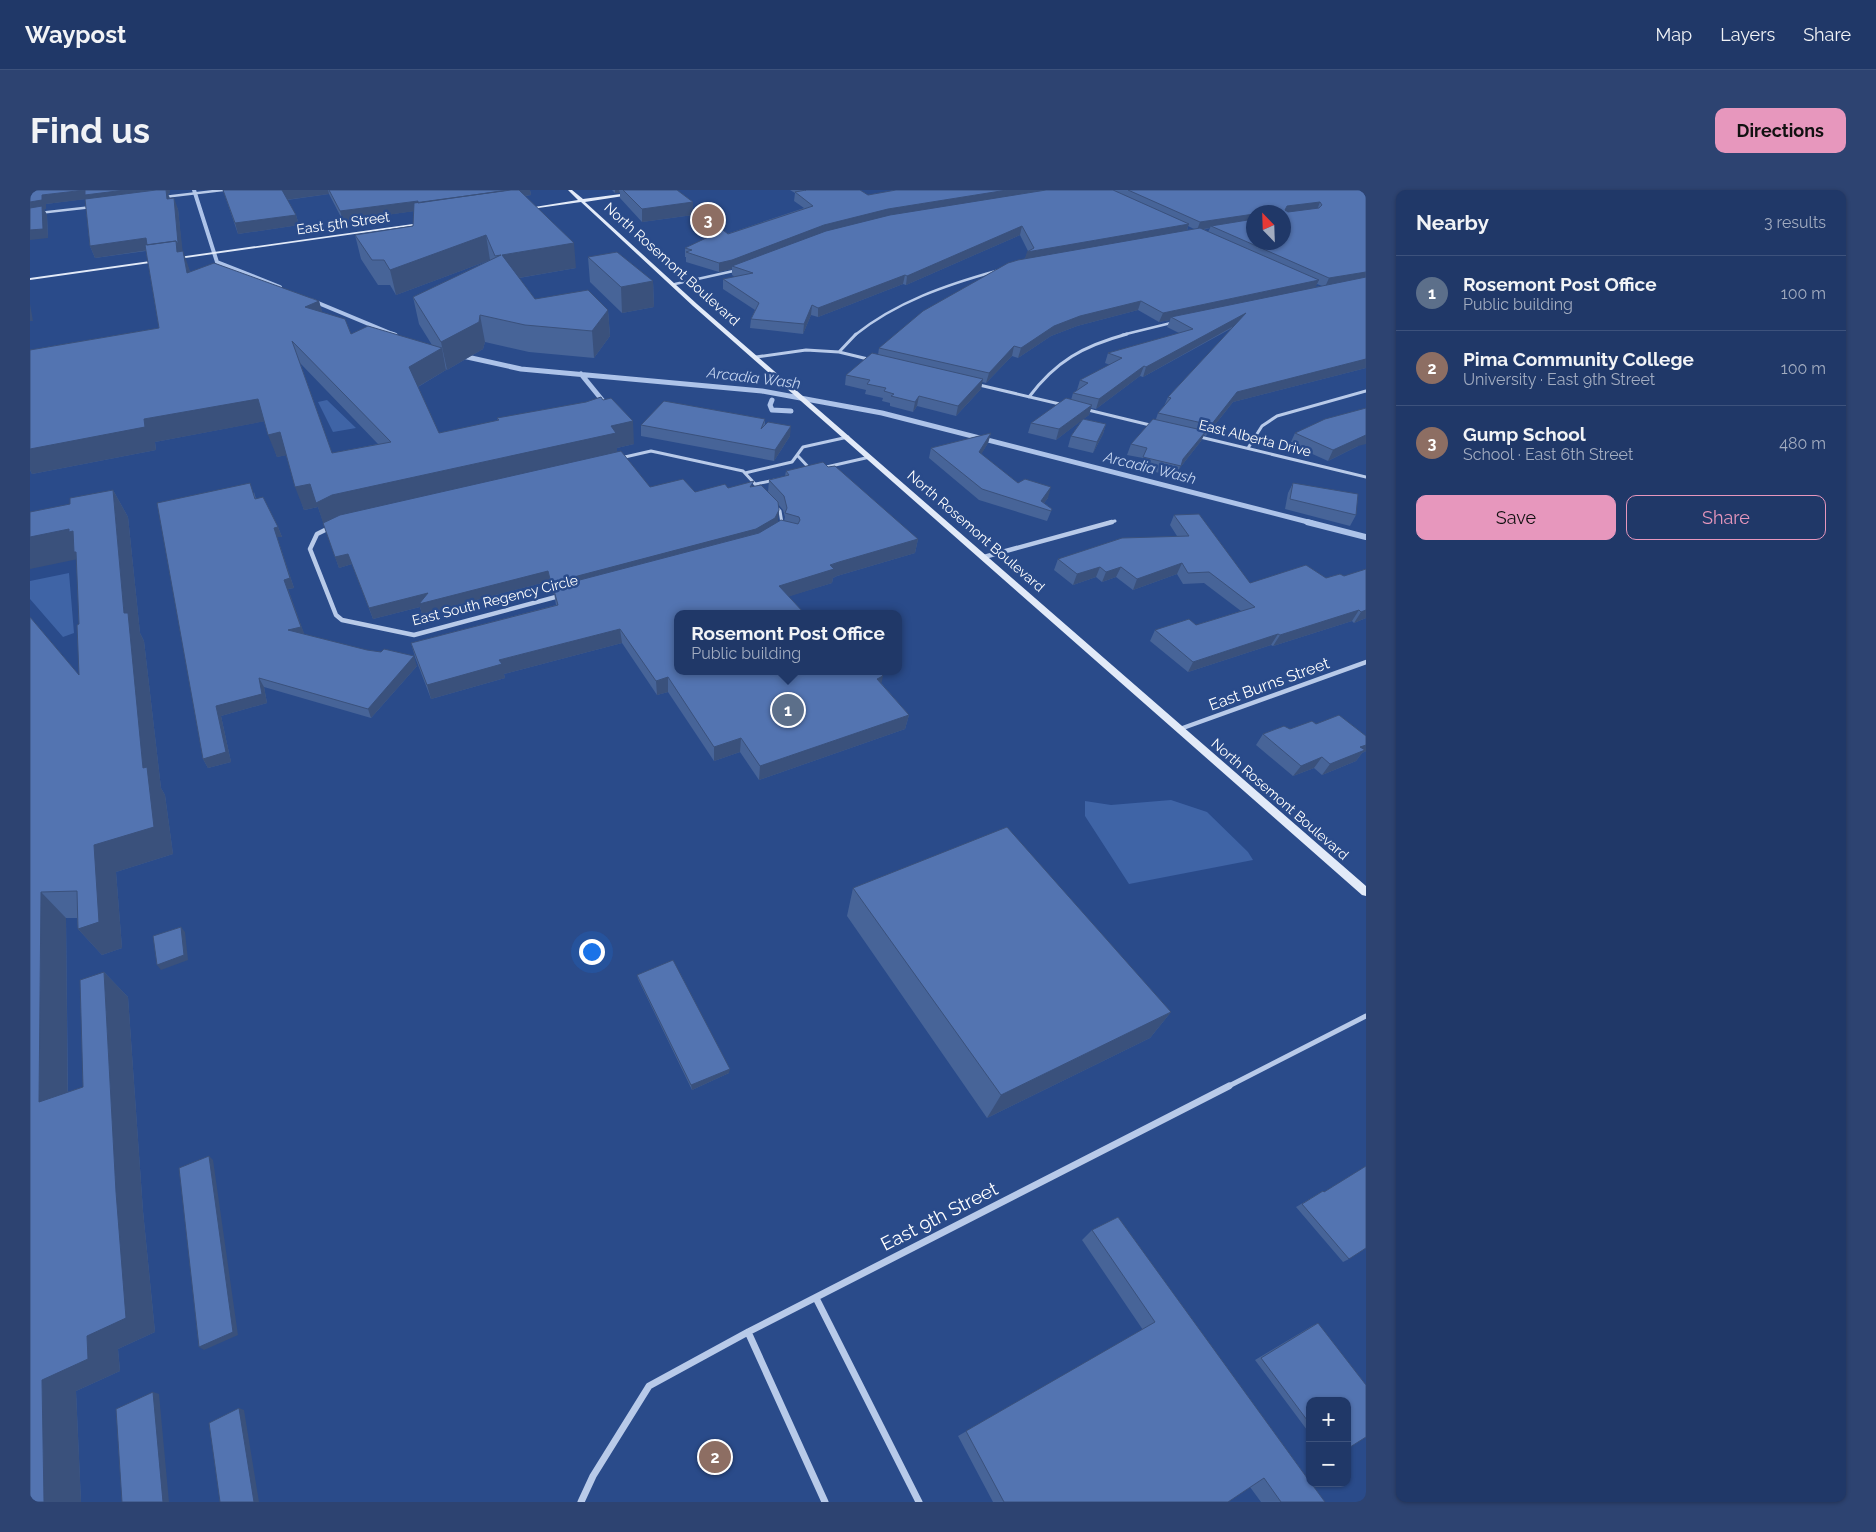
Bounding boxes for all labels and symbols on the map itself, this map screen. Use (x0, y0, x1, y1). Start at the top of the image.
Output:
street label: North Rosemont Boulevard (601, 199, 743, 329)
pin: 3 (692, 201, 724, 239)
north arrow (1246, 205, 1291, 250)
street label: East 5th Street (295, 208, 391, 237)
water label: Arcadia Wash (705, 363, 802, 393)
street label: East Alberta Drive (1197, 416, 1313, 460)
water label: Arcadia Wash (1101, 448, 1198, 488)
street label: North Rosemont Boulevard (904, 467, 1048, 595)
street label: East South Regency Circle (410, 572, 580, 628)
street label: East Burns Street (1206, 653, 1332, 715)
pin: 1 (772, 691, 804, 729)
street label: North Rosemont Boulevard (1208, 735, 1352, 863)
your location (579, 939, 605, 965)
street label: East 9th Street (877, 1177, 1002, 1255)
pin: 2 (699, 1438, 731, 1476)

